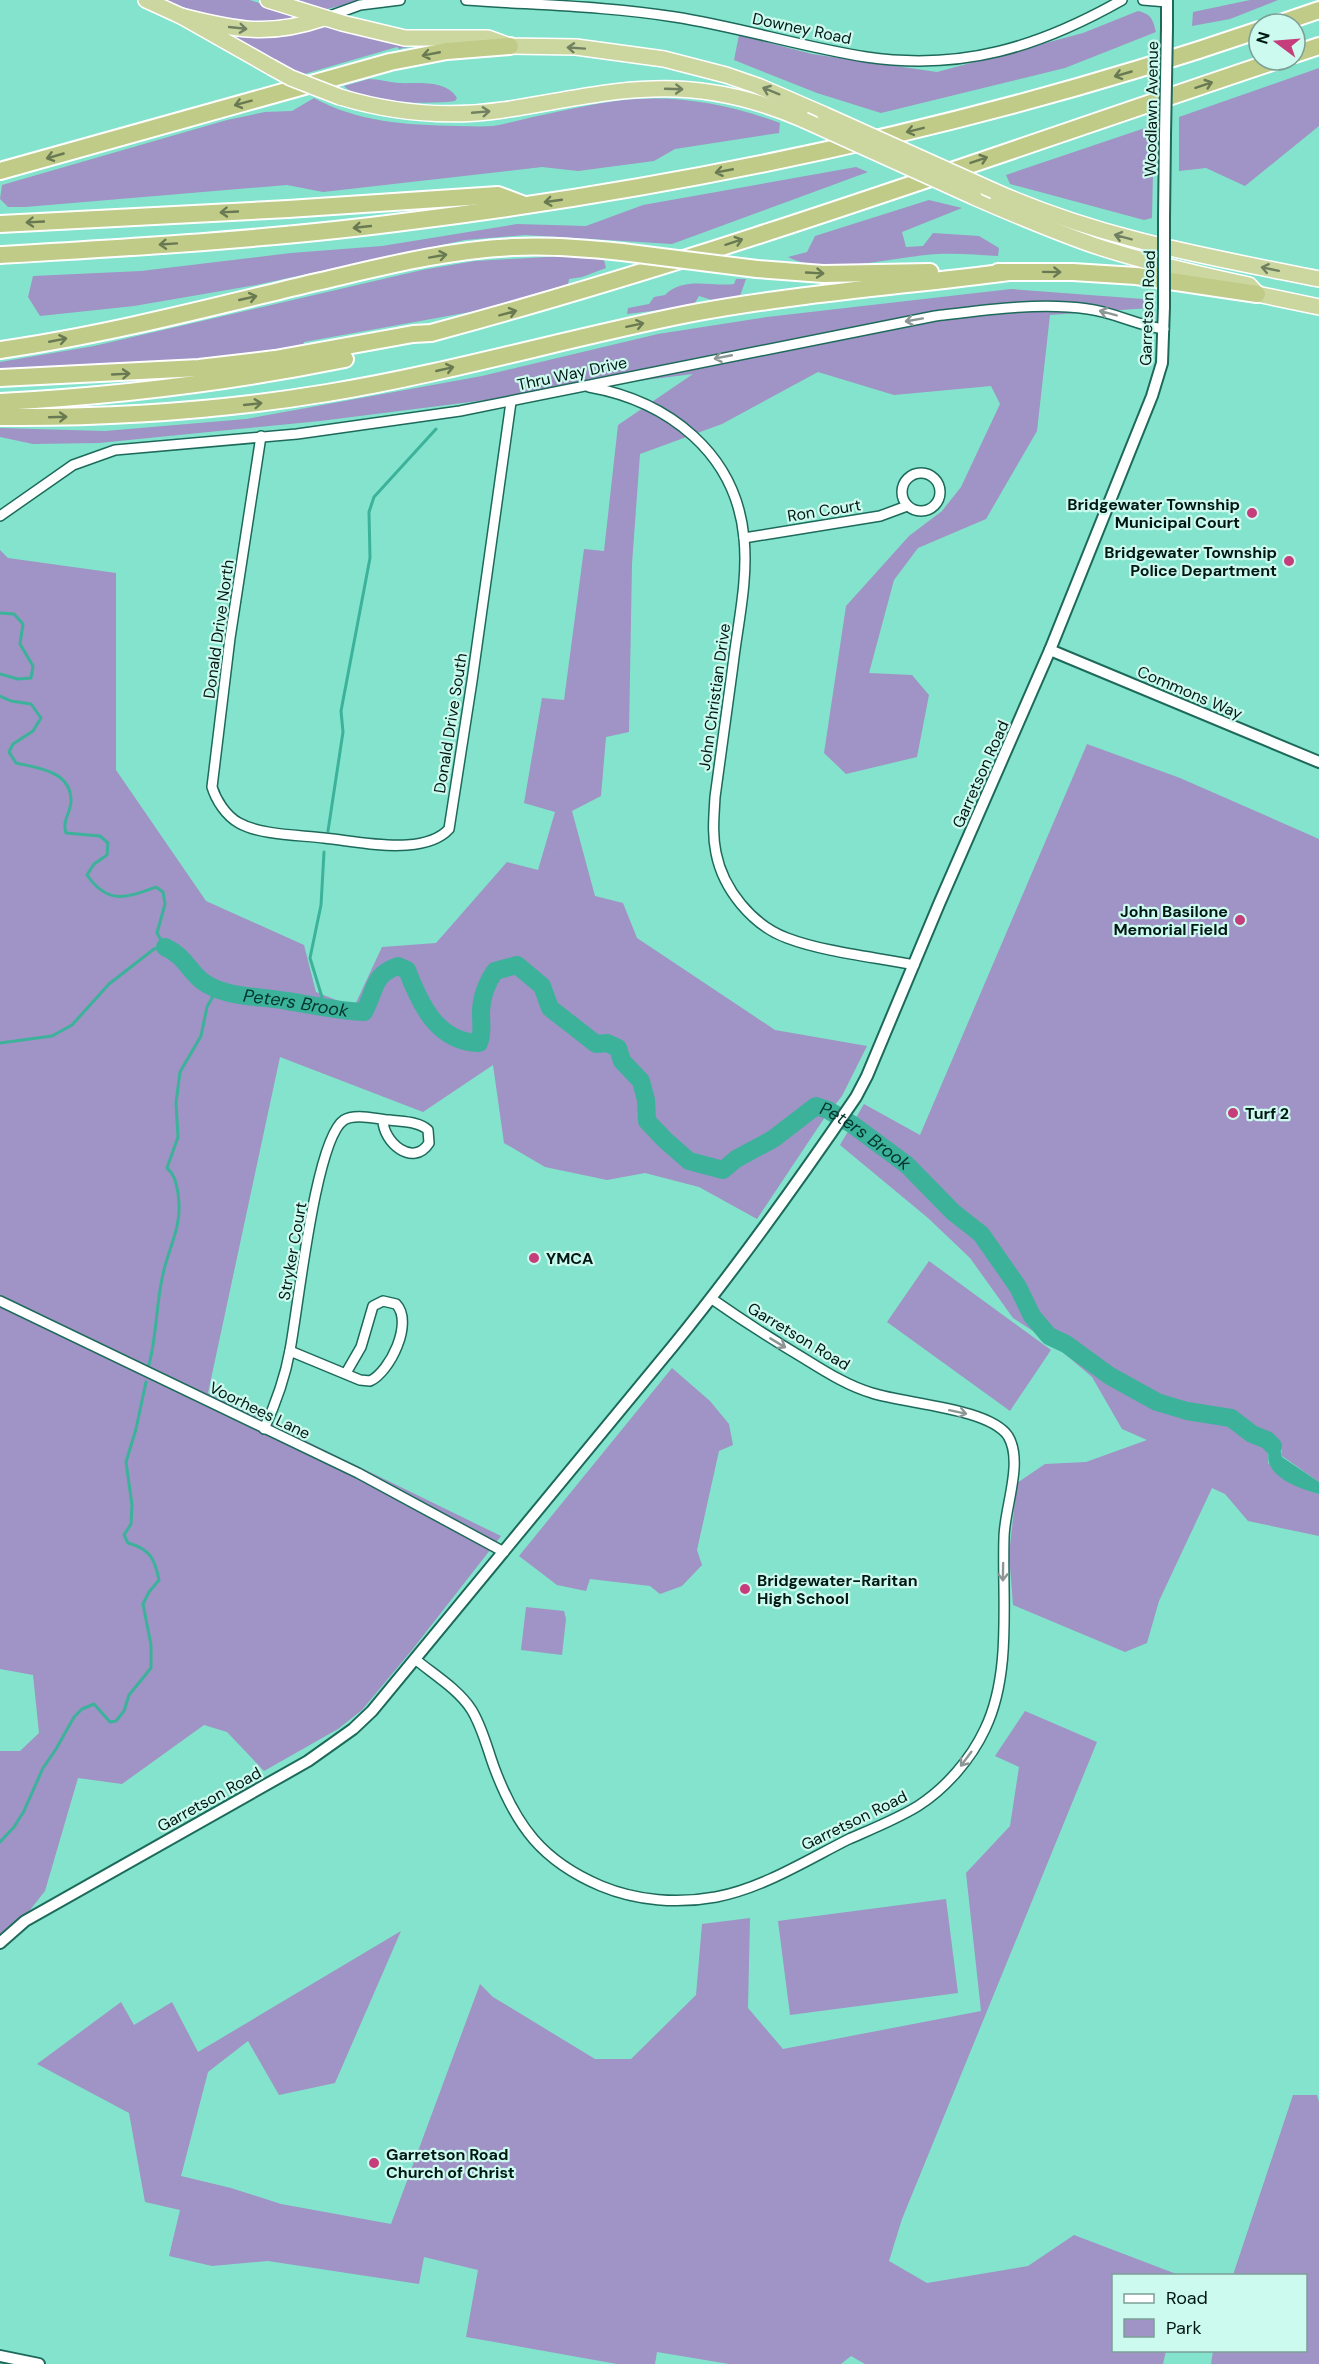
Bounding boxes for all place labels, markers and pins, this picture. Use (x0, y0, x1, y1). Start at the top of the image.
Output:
place label: Bridgewater Township Municipal Court (1067, 494, 1240, 533)
marker: Bridgewater Township Municipal Court (1245, 506, 1259, 520)
place label: Bridgewater Township Police Department (1104, 542, 1277, 581)
marker: Bridgewater Township Police Department (1282, 554, 1296, 568)
place label: John Basilone Memorial Field (1113, 901, 1228, 940)
marker: John Basilone Memorial Field (1233, 913, 1247, 927)
place label: Turf 2 (1245, 1103, 1289, 1124)
marker: Turf 2 (1226, 1106, 1240, 1120)
place label: YMCA (546, 1248, 593, 1269)
marker: YMCA (527, 1251, 541, 1265)
place label: Bridgewater-Raritan High School (757, 1570, 918, 1609)
marker: Bridgewater-Raritan High School (738, 1582, 752, 1596)
place label: Garretson Road Church of Christ (386, 2144, 515, 2183)
marker: Garretson Road Church of Christ (367, 2156, 381, 2170)

